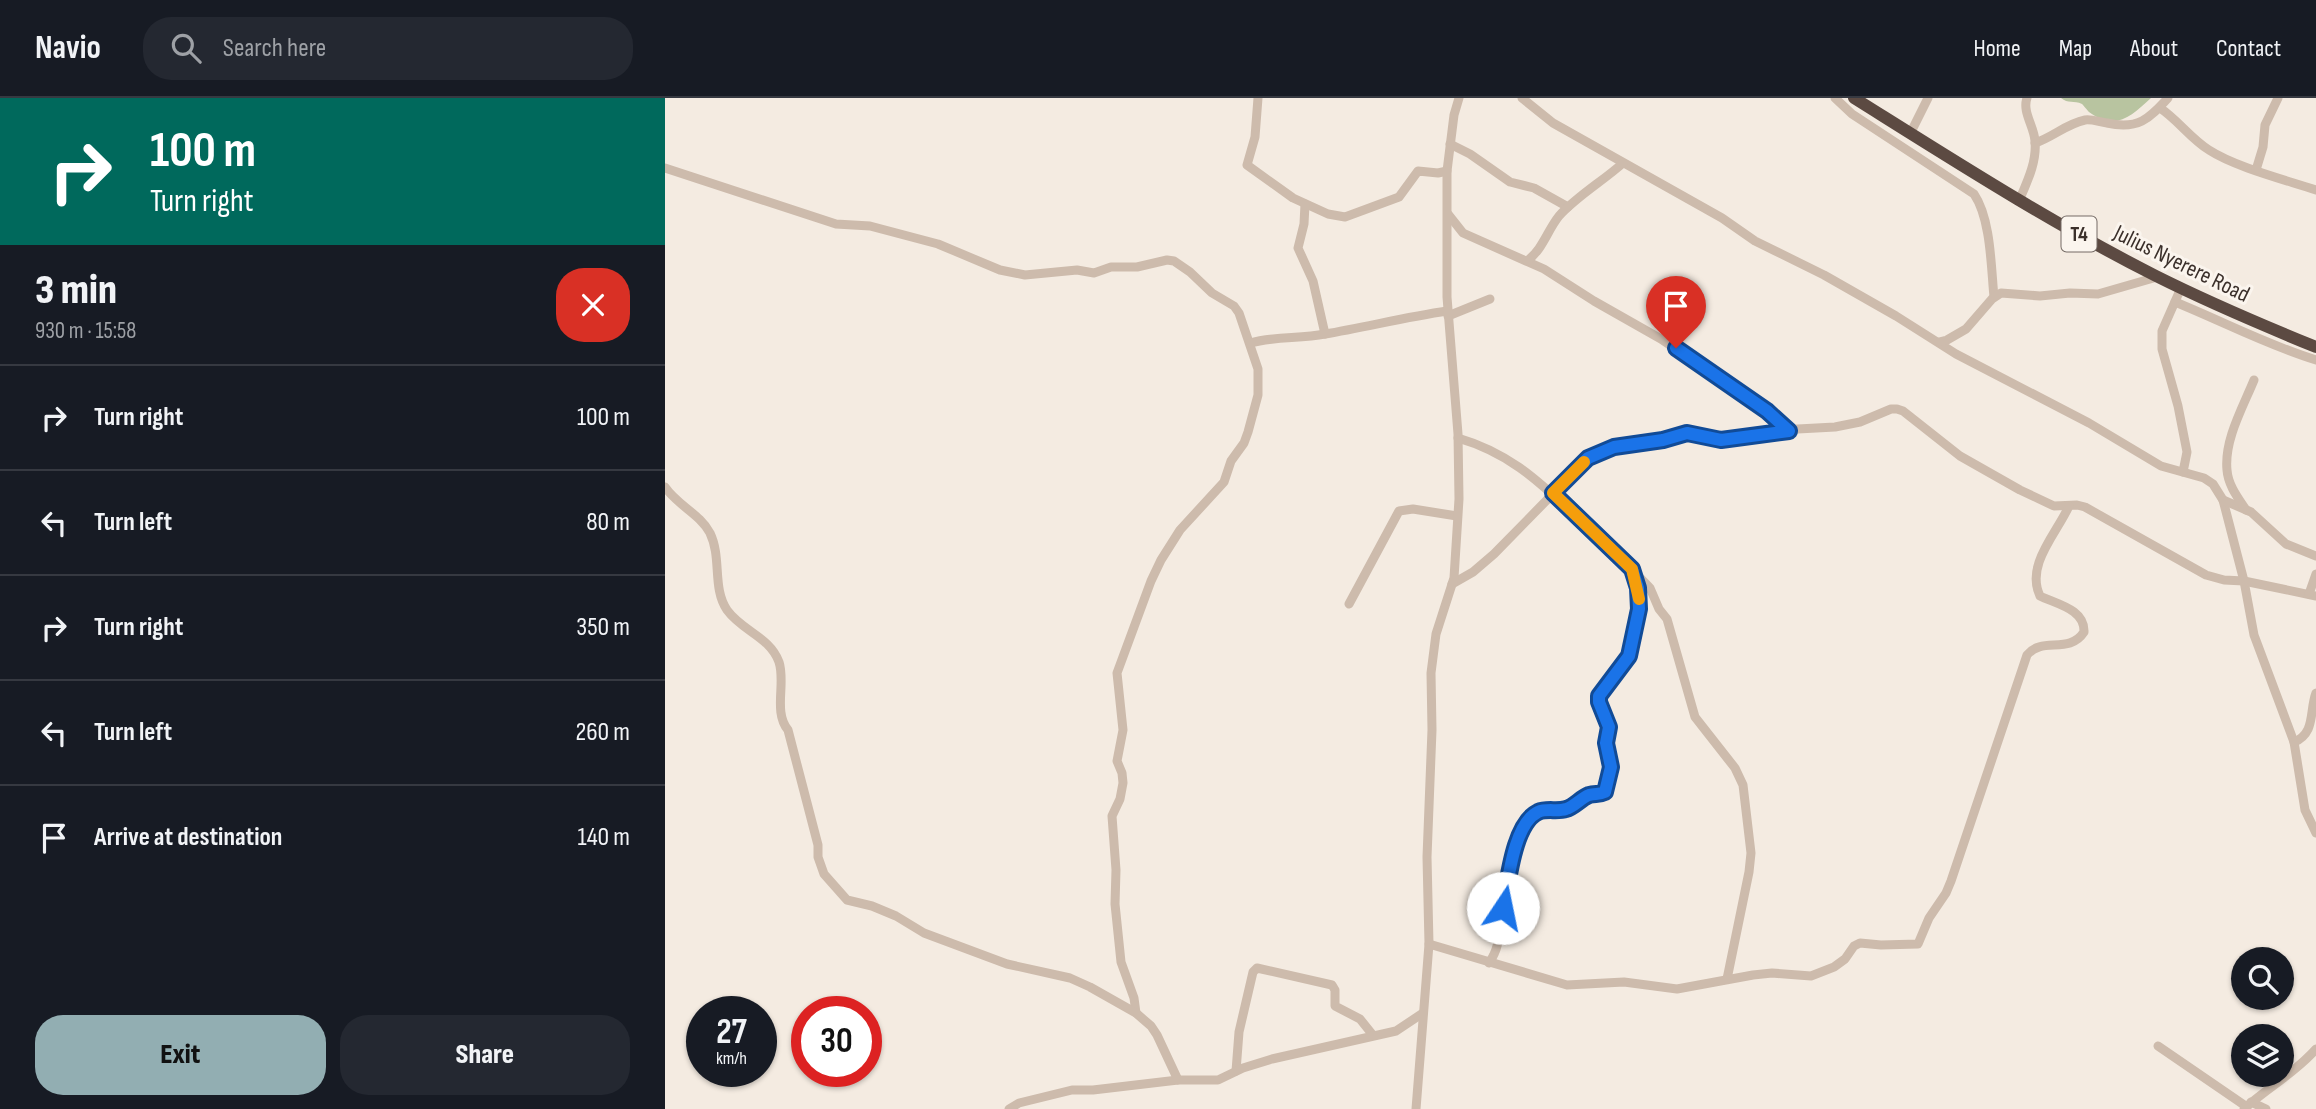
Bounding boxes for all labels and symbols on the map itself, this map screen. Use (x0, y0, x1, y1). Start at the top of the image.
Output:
road number: T4 (2061, 216, 2097, 252)
street label: Julius Nyerere Road (2108, 219, 2254, 309)
pin (1646, 276, 1706, 348)
position arrow (1466, 871, 1540, 945)
speed limit sign: 30 (791, 996, 882, 1087)

